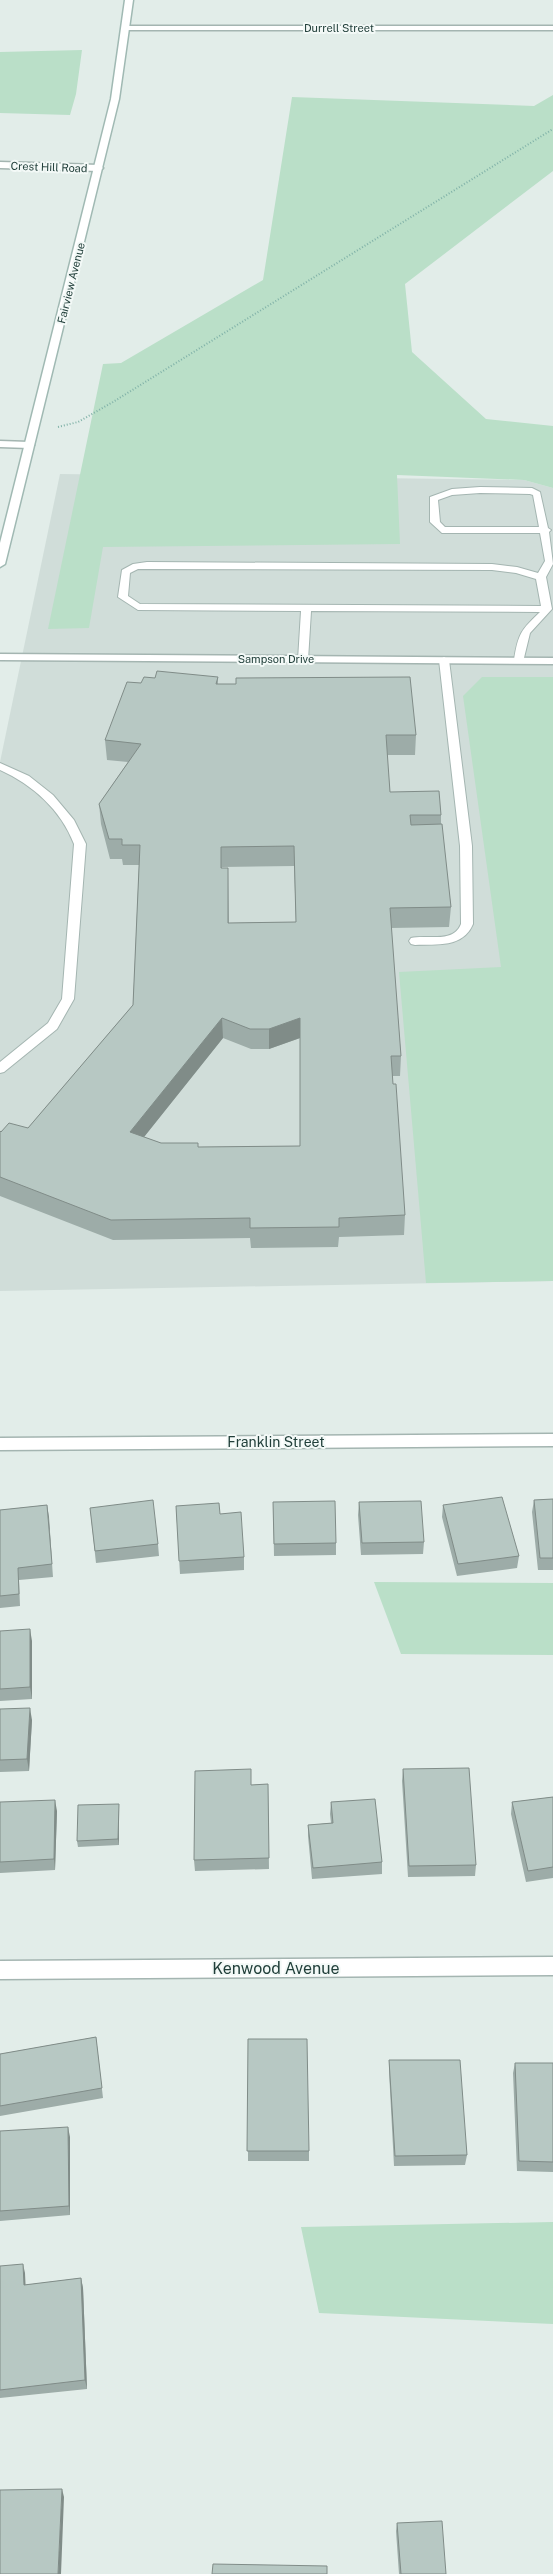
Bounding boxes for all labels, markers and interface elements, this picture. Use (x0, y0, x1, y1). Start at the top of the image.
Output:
street label: Durrell Street (304, 22, 374, 34)
street label: Crest Hill Road (10, 160, 88, 174)
street label: Fairview Avenue (55, 241, 87, 325)
street label: Sampson Drive (238, 653, 314, 665)
street label: Franklin Street (227, 1434, 325, 1450)
street label: Kenwood Avenue (212, 1959, 340, 1978)

